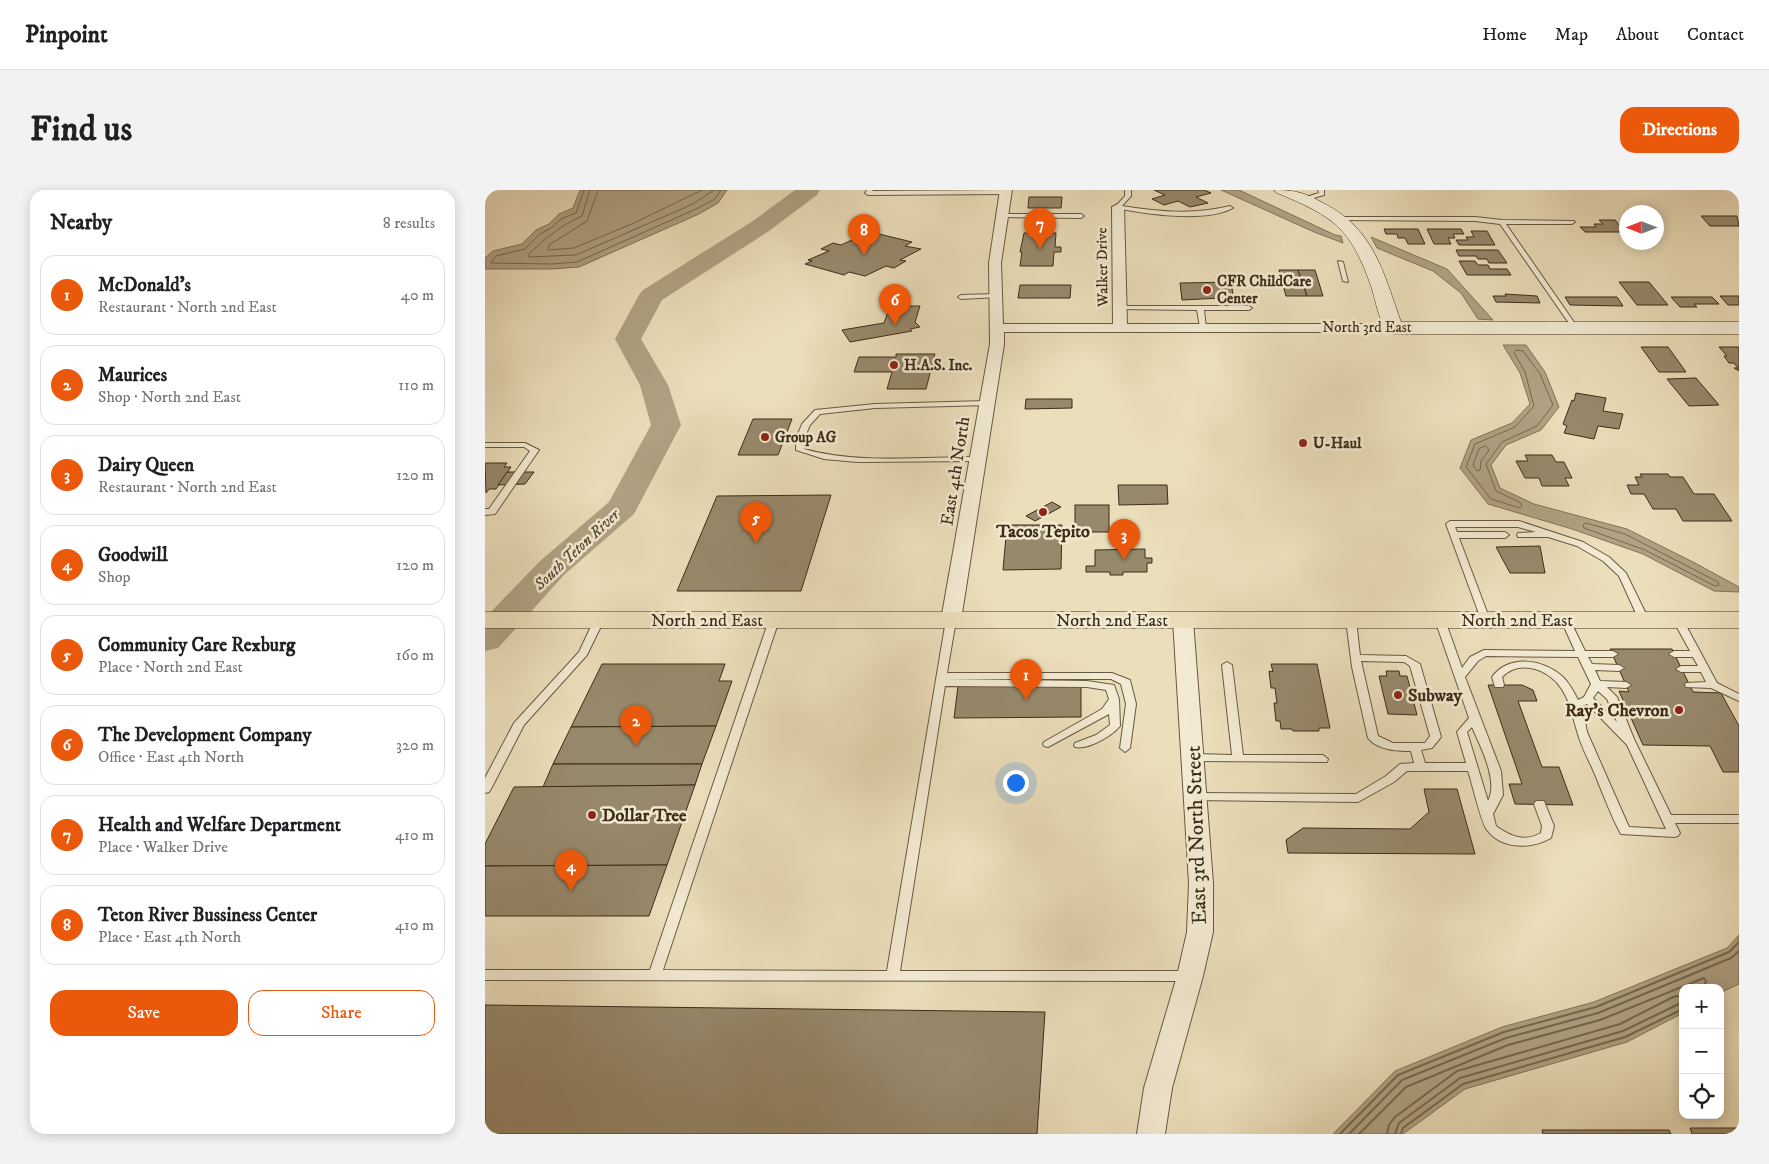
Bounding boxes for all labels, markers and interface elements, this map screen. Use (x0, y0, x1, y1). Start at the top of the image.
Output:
text: Pinpoint (25, 20, 108, 50)
text: Home (1482, 24, 1527, 46)
text: Map (1555, 24, 1588, 46)
text: About (1616, 24, 1659, 46)
text: Contact (1687, 24, 1744, 46)
button: Directions (1620, 107, 1739, 153)
text: Find us (30, 108, 132, 152)
north arrow (1619, 205, 1664, 250)
pin: 7 (1024, 208, 1056, 249)
text: Nearby (50, 210, 112, 236)
text: 8 results (383, 213, 435, 233)
pin: 8 (848, 214, 880, 255)
street label: Walker Drive (1092, 227, 1113, 308)
place label: CFR ChildCare Center (1217, 272, 1312, 308)
text: McDonald's (98, 274, 191, 297)
pin: 6 (879, 284, 911, 325)
marker: CFR ChildCare Center (1201, 284, 1213, 296)
text: 1 (64, 285, 70, 305)
text: 40 m (401, 285, 434, 305)
text: Restaurant · North 2nd East (98, 297, 277, 317)
street label: North 3rd East (1322, 318, 1412, 337)
place label: H.A.S. Inc. (904, 356, 973, 375)
marker: H.A.S. Inc. (888, 359, 900, 371)
text: Maurices (98, 364, 167, 387)
text: 2 (63, 375, 71, 395)
text: 110 m (398, 375, 434, 395)
text: Shop · North 2nd East (98, 387, 241, 407)
street label: East 4th North (936, 414, 976, 527)
place label: Group AG (775, 428, 837, 447)
marker: Group AG (759, 431, 771, 443)
place label: U-Haul (1313, 434, 1362, 453)
marker: U-Haul (1297, 437, 1309, 449)
text: Dairy Queen (98, 454, 194, 477)
text: 3 (64, 465, 70, 485)
text: 120 m (396, 465, 434, 485)
text: Restaurant · North 2nd East (98, 477, 277, 497)
pin: 5 (740, 502, 772, 543)
water label: South Teton River (529, 504, 625, 595)
marker: Tacos Tepito (1037, 506, 1049, 518)
pin: 3 (1108, 519, 1140, 560)
place label: Tacos Tepito (995, 521, 1090, 543)
text: Goodwill (98, 544, 168, 567)
text: 4 (62, 555, 72, 575)
text: 120 m (396, 555, 434, 575)
text: Shop (98, 567, 131, 587)
street label: North 2nd East (651, 610, 763, 632)
street label: North 2nd East (1056, 610, 1168, 632)
street label: North 2nd East (1461, 610, 1573, 632)
text: Community Care Rexburg (98, 634, 295, 657)
text: 5 (63, 645, 71, 665)
text: 160 m (396, 645, 434, 665)
text: Place · North 2nd East (98, 657, 243, 677)
pin: 1 (1010, 659, 1042, 700)
place label: Subway (1408, 685, 1463, 707)
marker: Subway (1392, 689, 1404, 701)
place label: Ray's Chevron (1565, 700, 1670, 722)
marker: Ray's Chevron (1673, 704, 1685, 716)
pin: 2 (620, 705, 652, 746)
text: The Development Company (98, 724, 312, 747)
text: 6 (63, 735, 71, 755)
text: 320 m (396, 735, 434, 755)
street label: East 3rd North Street (1181, 745, 1213, 925)
text: Office · East 4th North (98, 747, 244, 767)
your location (1003, 770, 1029, 796)
place label: Dollar Tree (602, 805, 687, 827)
marker: Dollar Tree (586, 809, 598, 821)
text: Health and Welfare Department (98, 814, 341, 837)
text: 7 (63, 825, 71, 845)
text: 410 m (395, 825, 434, 845)
text: Place · Walker Drive (98, 837, 228, 857)
pin: 4 (555, 850, 587, 891)
text: Teton River Bussiness Center (98, 904, 317, 927)
text: 8 (63, 915, 71, 935)
text: 410 m (395, 915, 434, 935)
text: Place · East 4th North (98, 927, 241, 947)
map controls (1679, 984, 1724, 1119)
button: + (1679, 984, 1724, 1029)
button: Save (50, 990, 238, 1036)
button: Share (248, 990, 435, 1036)
button: − (1679, 1029, 1724, 1074)
button: locate (1679, 1074, 1724, 1119)

